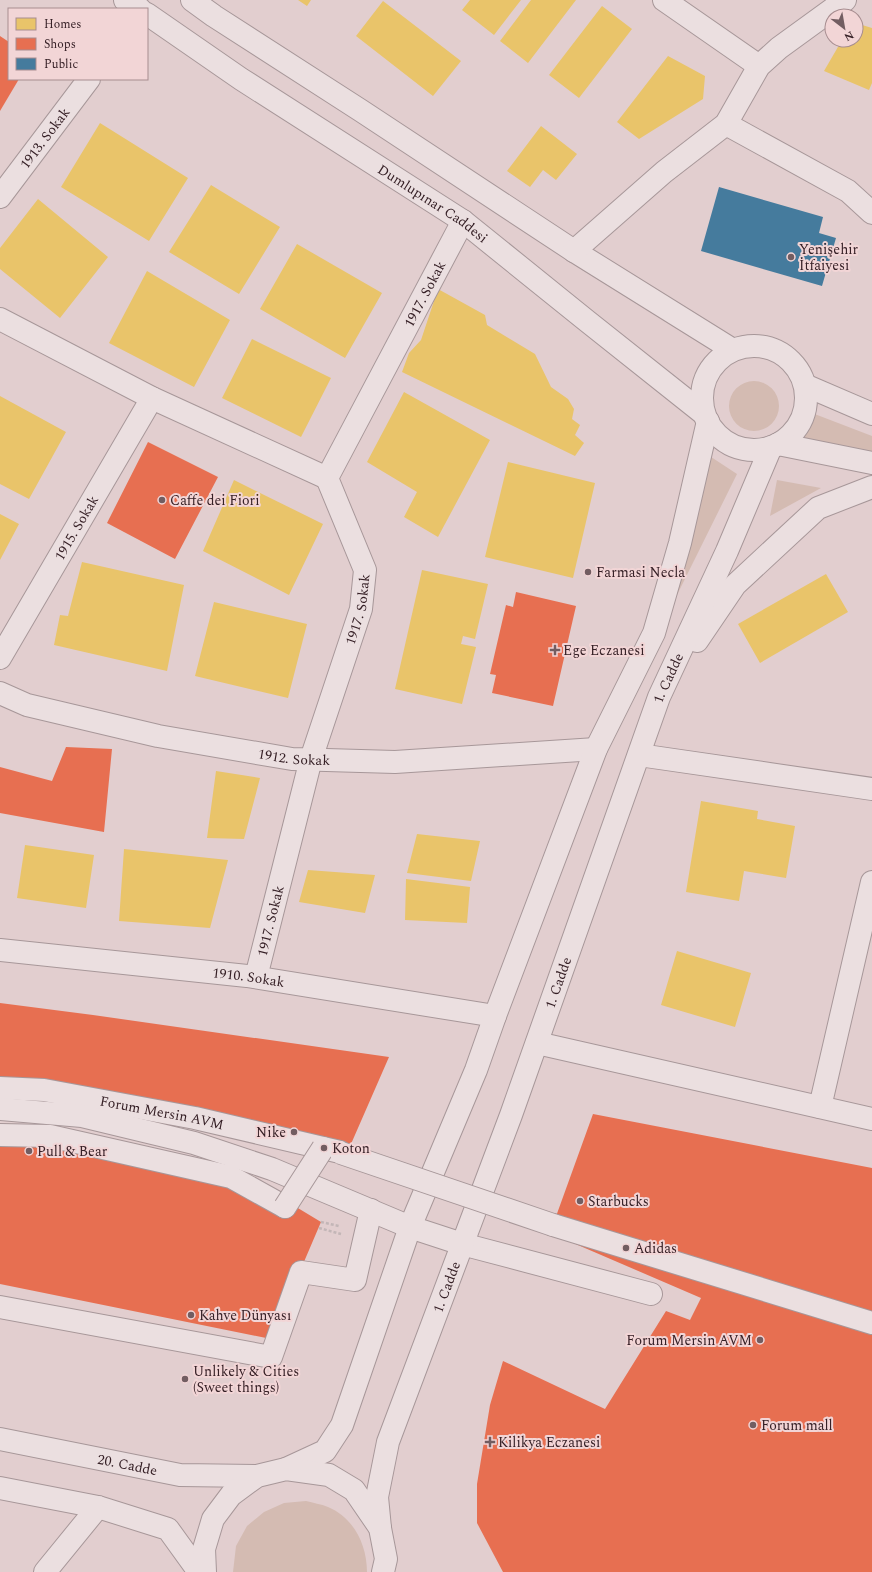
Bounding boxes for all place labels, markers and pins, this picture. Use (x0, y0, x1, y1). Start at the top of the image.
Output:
place label: Yenişehir İtfaiyesi (799, 239, 859, 276)
marker: Yenişehir İtfaiyesi (786, 252, 796, 262)
place label: Caffe dei Fiori (170, 490, 260, 511)
marker: Caffe dei Fiori (157, 495, 167, 505)
place label: Farmasi Necla (596, 562, 685, 583)
marker: Farmasi Necla (583, 567, 593, 577)
place label: Ege Eczanesi (563, 640, 645, 661)
marker: Ege Eczanesi (550, 645, 560, 655)
place label: Nike (256, 1122, 286, 1143)
marker: Nike (289, 1127, 299, 1137)
place label: Koton (332, 1138, 370, 1159)
place label: Pull & Bear (37, 1141, 108, 1162)
marker: Koton (319, 1143, 329, 1153)
marker: Pull & Bear (24, 1146, 34, 1156)
place label: Starbucks (588, 1191, 649, 1212)
marker: Starbucks (575, 1196, 585, 1206)
place label: Adidas (634, 1238, 677, 1259)
marker: Adidas (621, 1243, 631, 1253)
place label: Kahve Dünyası (199, 1305, 291, 1326)
marker: Kahve Dünyası (186, 1310, 196, 1320)
place label: Forum Mersin AVM (626, 1330, 752, 1351)
marker: Forum Mersin AVM (755, 1335, 765, 1345)
place label: Unlikely & Cities (Sweet things) (193, 1361, 299, 1398)
marker: Unlikely & Cities (Sweet things) (180, 1374, 190, 1384)
place label: Forum mall (761, 1415, 833, 1436)
marker: Forum mall (748, 1420, 758, 1430)
place label: Kilikya Eczanesi (498, 1432, 600, 1453)
marker: Kilikya Eczanesi (485, 1437, 495, 1447)

